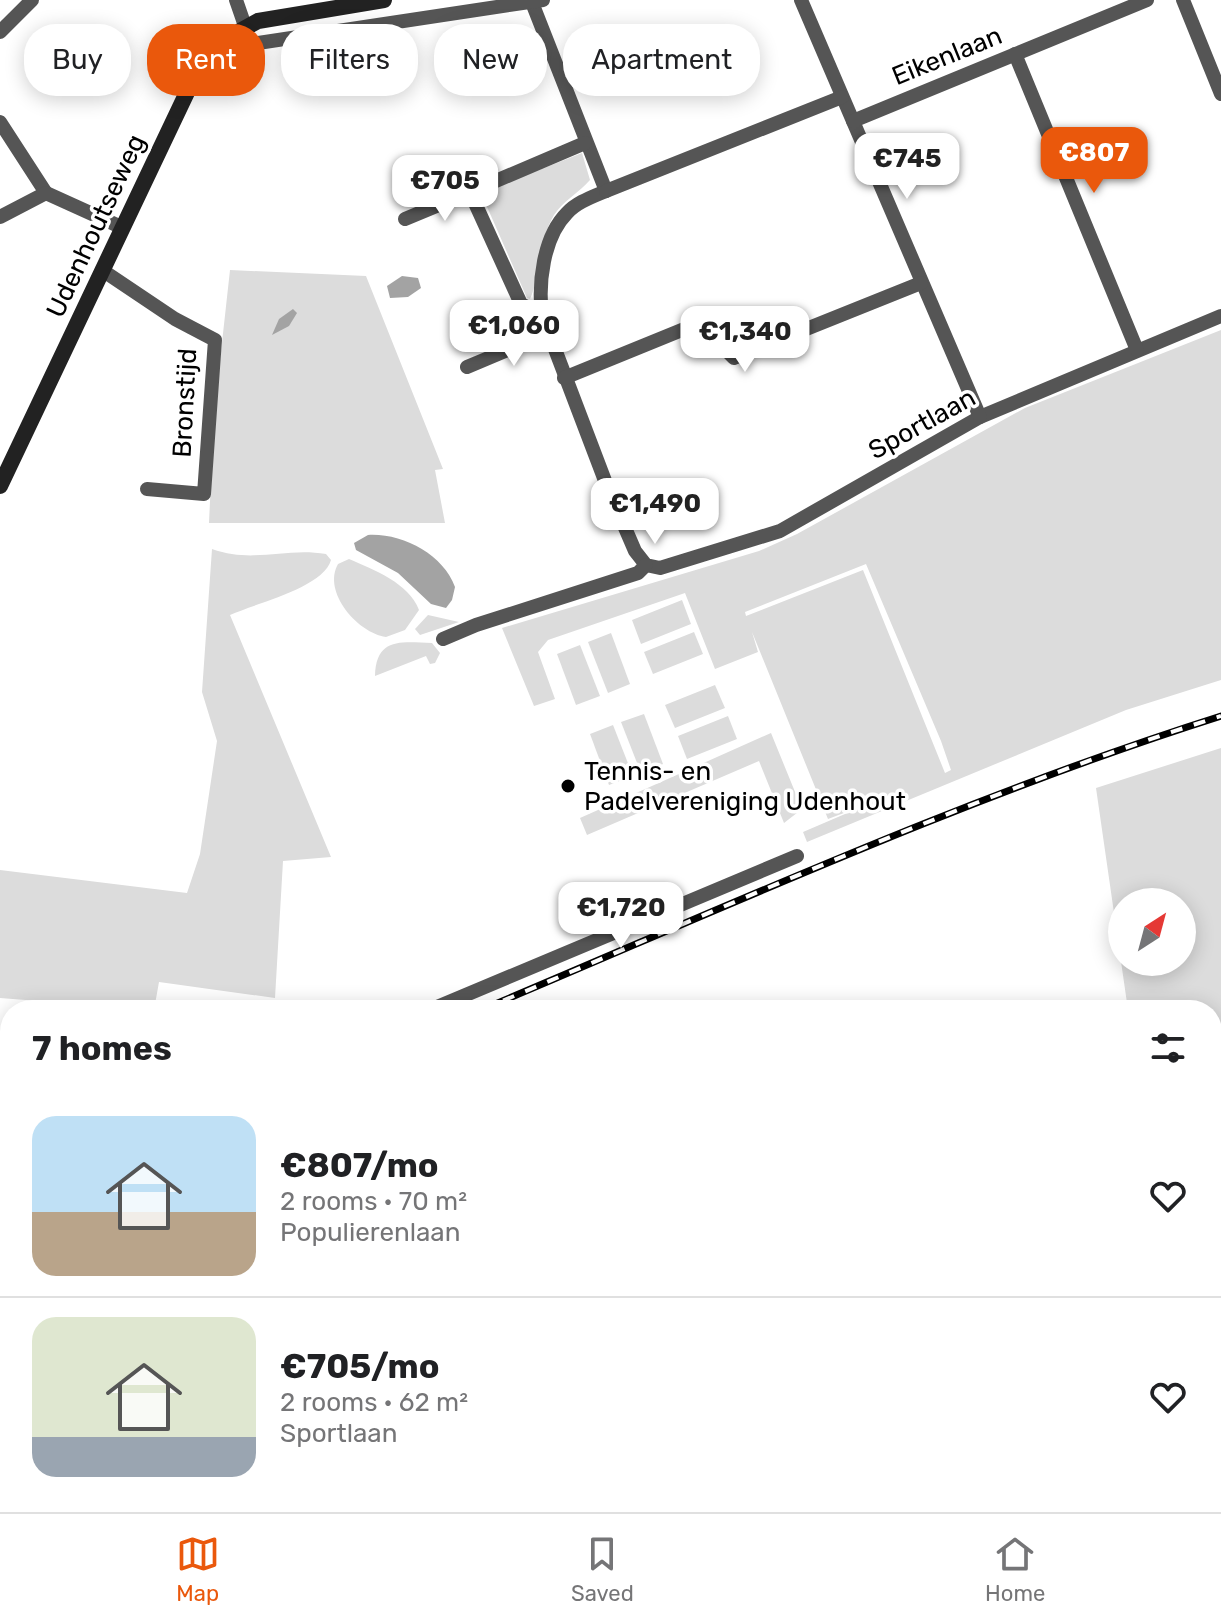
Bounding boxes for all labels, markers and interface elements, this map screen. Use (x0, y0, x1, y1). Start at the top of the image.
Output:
street label: Eikenlaan (887, 20, 1007, 92)
chip: Buy (24, 24, 131, 96)
chip: Rent (147, 24, 265, 96)
chip: Filters (281, 24, 418, 96)
chip: New (434, 24, 547, 96)
chip: Apartment (563, 24, 760, 96)
pin: €807 (1047, 127, 1141, 195)
street label: Udenhoutseweg (40, 129, 152, 323)
pin: €745 (860, 133, 954, 201)
text: €807 (1059, 137, 1129, 168)
text: €745 (872, 143, 942, 174)
pin: €705 (398, 155, 492, 223)
text: €705 (410, 165, 480, 196)
pin: €1,060 (449, 300, 579, 368)
pin: €1,340 (680, 306, 810, 374)
text: €1,060 (468, 310, 560, 341)
text: €1,340 (698, 316, 792, 347)
street label: Bronstijd (167, 348, 203, 458)
street label: Sportlaan (863, 382, 981, 466)
pin: €1,490 (590, 478, 720, 546)
text: €1,490 (609, 488, 701, 519)
place label: Tennis- en Padelvereniging Udenhout (584, 756, 906, 817)
marker: Tennis- en Padelvereniging Udenhout (559, 777, 577, 795)
pin: €1,720 (556, 882, 686, 950)
north arrow (1108, 888, 1196, 976)
map controls (1108, 888, 1196, 976)
text: €1,720 (576, 892, 666, 923)
icon: filters (1146, 1026, 1190, 1070)
text: 7 homes (32, 1028, 172, 1069)
text: €807/mo (280, 1145, 439, 1186)
icon: home (96, 1148, 192, 1244)
icon: heart (1146, 1174, 1190, 1218)
text: 2 rooms · 70 m² (280, 1186, 467, 1217)
text: Populierenlaan (280, 1217, 460, 1248)
text: €705/mo (280, 1346, 439, 1387)
icon: home (96, 1349, 192, 1445)
icon: heart (1146, 1375, 1190, 1419)
text: 2 rooms · 62 m² (280, 1387, 468, 1418)
text: Sportlaan (280, 1418, 397, 1449)
tab: Map (176, 1532, 220, 1607)
tab: Saved (571, 1532, 634, 1607)
tab: Home (985, 1532, 1045, 1607)

